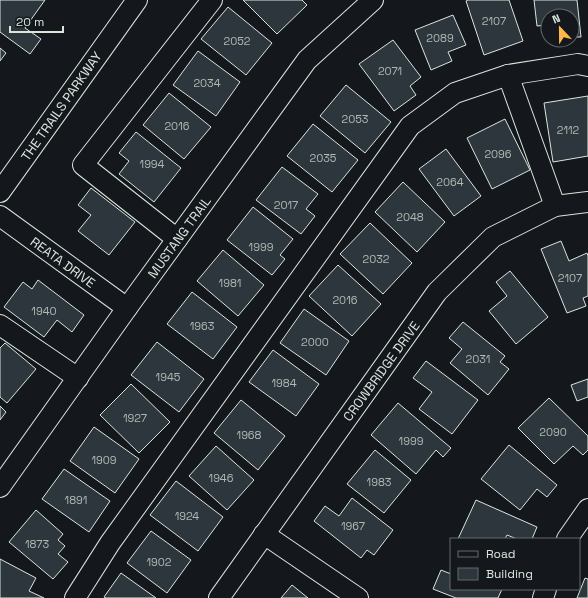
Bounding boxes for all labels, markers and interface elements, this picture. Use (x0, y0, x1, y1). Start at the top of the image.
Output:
scale bar (10, 8, 63, 34)
north arrow (540, 8, 580, 48)
text: N (550, 11, 562, 27)
text: 20 m (16, 14, 44, 30)
house number: 2107 (482, 14, 506, 28)
house number: 2089 (426, 31, 454, 45)
house number: 2052 (224, 34, 251, 48)
street label: THE TRAILS PARKWAY (17, 48, 106, 164)
house number: 2071 (378, 64, 402, 78)
house number: 2034 (193, 76, 221, 90)
house number: 2053 (342, 112, 369, 126)
house number: 2016 (164, 119, 190, 133)
house number: 2112 (557, 123, 580, 137)
house number: 2096 (484, 147, 512, 161)
house number: 2035 (310, 151, 337, 165)
house number: 1994 (140, 157, 165, 171)
house number: 2064 (436, 175, 464, 189)
street label: MUSTANG TRAIL (144, 193, 215, 281)
house number: 2017 (274, 198, 298, 212)
house number: 2048 (396, 210, 424, 224)
street label: REATA DRIVE (27, 233, 98, 292)
house number: 1999 (249, 240, 274, 254)
house number: 2032 (363, 252, 390, 266)
house number: 2107 (558, 271, 582, 285)
house number: 1981 (219, 276, 241, 290)
house number: 2016 (332, 293, 358, 307)
house number: 1940 (31, 304, 57, 318)
street label: CROWBRIDGE DRIVE (339, 318, 423, 425)
house number: 1963 (190, 319, 215, 333)
house number: 2000 (301, 335, 329, 349)
house number: 2031 (466, 352, 490, 366)
house number: 1945 (156, 370, 181, 384)
house number: 1984 (271, 376, 297, 390)
house number: 1927 (123, 411, 147, 425)
house number: 2090 (539, 425, 567, 439)
house number: 1968 (237, 428, 262, 442)
house number: 1999 (399, 434, 424, 448)
house number: 1909 (91, 453, 117, 467)
house number: 1946 (209, 471, 234, 485)
house number: 1983 (367, 475, 392, 489)
house number: 1891 (65, 493, 87, 507)
house number: 1924 (175, 509, 199, 523)
house number: 1967 (341, 519, 365, 533)
house number: 1873 (25, 537, 49, 551)
legend (450, 538, 580, 590)
text: Road (486, 546, 515, 562)
house number: 1902 (146, 555, 172, 569)
text: Building (486, 566, 533, 582)

